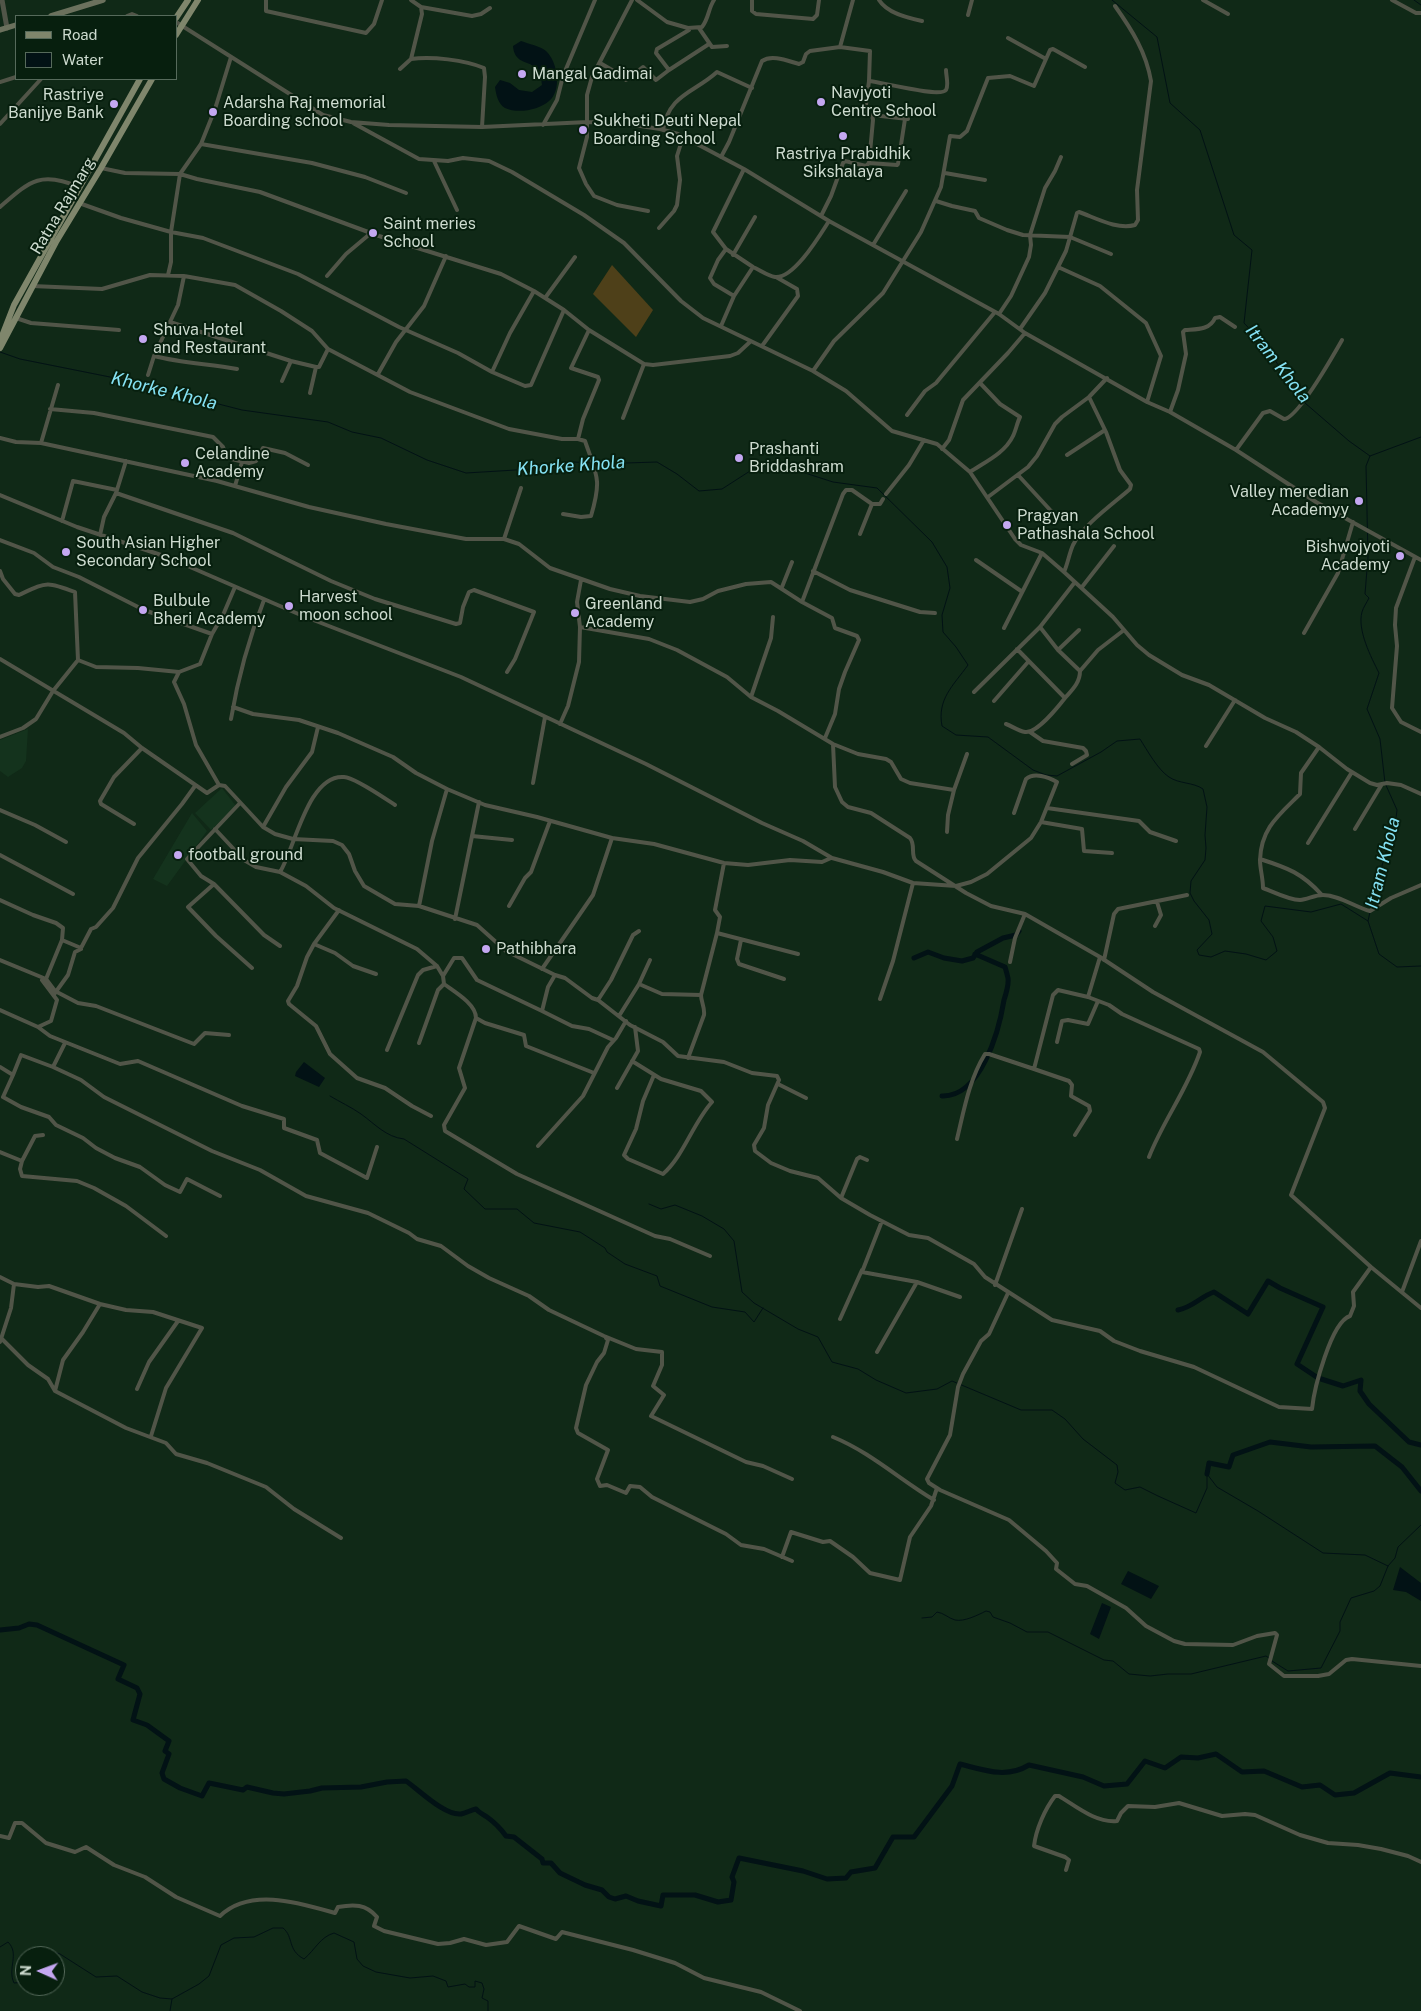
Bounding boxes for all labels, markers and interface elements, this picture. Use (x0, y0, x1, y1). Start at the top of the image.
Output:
legend (15, 15, 178, 80)
text: Road (62, 26, 98, 43)
text: Water (62, 51, 104, 68)
place label: Mangal Gadimai (532, 64, 652, 84)
marker: Mangal Gadimai (516, 68, 528, 80)
place label: Navjyoti Centre School (831, 83, 937, 121)
place label: Rastriye Banijye Bank (8, 85, 104, 123)
place label: Adarsha Raj memorial Boarding school (223, 93, 386, 131)
marker: Navjyoti Centre School (815, 96, 827, 108)
marker: Rastriye Banijye Bank (108, 98, 120, 110)
marker: Adarsha Raj memorial Boarding school (207, 106, 219, 118)
place label: Sukheti Deuti Nepal Boarding School (593, 111, 742, 149)
marker: Sukheti Deuti Nepal Boarding School (577, 124, 589, 136)
marker: Rastriya Prabidhik Sikshalaya (837, 130, 849, 142)
place label: Rastriya Prabidhik Sikshalaya (775, 144, 911, 182)
street label: Ratna Rajmarg (27, 154, 99, 258)
place label: Saint meries School (383, 214, 476, 252)
marker: Saint meries School (367, 227, 379, 239)
place label: Shuva Hotel and Restaurant (153, 320, 266, 358)
water label: Itram Khola (1241, 320, 1315, 408)
marker: Shuva Hotel and Restaurant (137, 333, 149, 345)
water label: Khorke Khola (109, 367, 219, 415)
place label: Prashanti Briddashram (749, 439, 844, 477)
place label: Celandine Academy (195, 444, 270, 482)
water label: Khorke Khola (516, 451, 626, 481)
marker: Prashanti Briddashram (733, 452, 745, 464)
marker: Celandine Academy (179, 457, 191, 469)
place label: Valley meredian Academyy (1230, 482, 1349, 520)
marker: Valley meredian Academyy (1353, 495, 1365, 507)
place label: Pragyan Pathashala School (1017, 506, 1155, 544)
marker: Pragyan Pathashala School (1001, 519, 1013, 531)
place label: South Asian Higher Secondary School (76, 533, 220, 571)
place label: Bishwojyoti Academy (1305, 537, 1390, 575)
marker: South Asian Higher Secondary School (60, 546, 72, 558)
marker: Bishwojyoti Academy (1394, 550, 1406, 562)
place label: Harvest moon school (299, 587, 393, 625)
place label: Bulbule Bheri Academy (153, 591, 265, 629)
place label: Greenland Academy (585, 594, 663, 632)
marker: Harvest moon school (283, 600, 295, 612)
marker: Bulbule Bheri Academy (137, 604, 149, 616)
marker: Greenland Academy (569, 607, 581, 619)
water label: Itram Khola (1361, 815, 1405, 911)
place label: football ground (188, 845, 303, 865)
marker: football ground (172, 849, 184, 861)
place label: Pathibhara (496, 939, 576, 959)
marker: Pathibhara (480, 943, 492, 955)
north arrow (15, 1946, 65, 1996)
text: N (18, 1965, 34, 1976)

